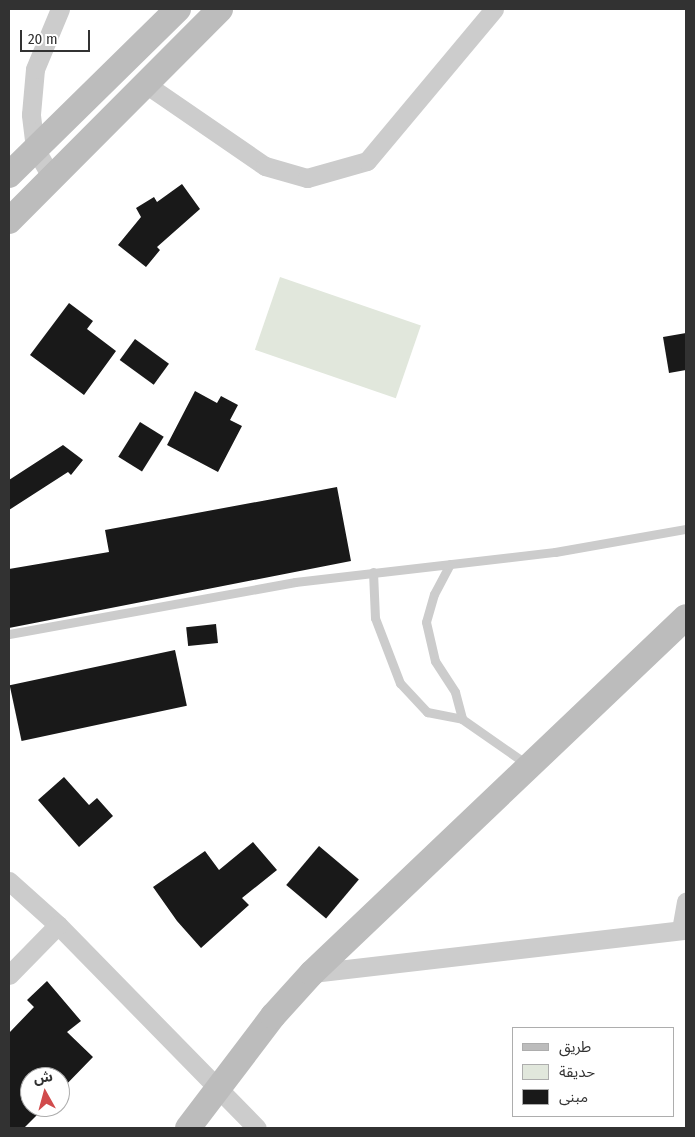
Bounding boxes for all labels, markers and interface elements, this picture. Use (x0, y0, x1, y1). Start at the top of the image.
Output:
scale bar (22, 20, 92, 52)
text: 20 m (28, 30, 58, 48)
legend (512, 1027, 675, 1117)
text: طريق (559, 1038, 591, 1056)
text: حديقة (559, 1063, 595, 1081)
north arrow (20, 1067, 70, 1117)
text: ش (33, 1068, 54, 1087)
text: مبنى (559, 1088, 588, 1106)

